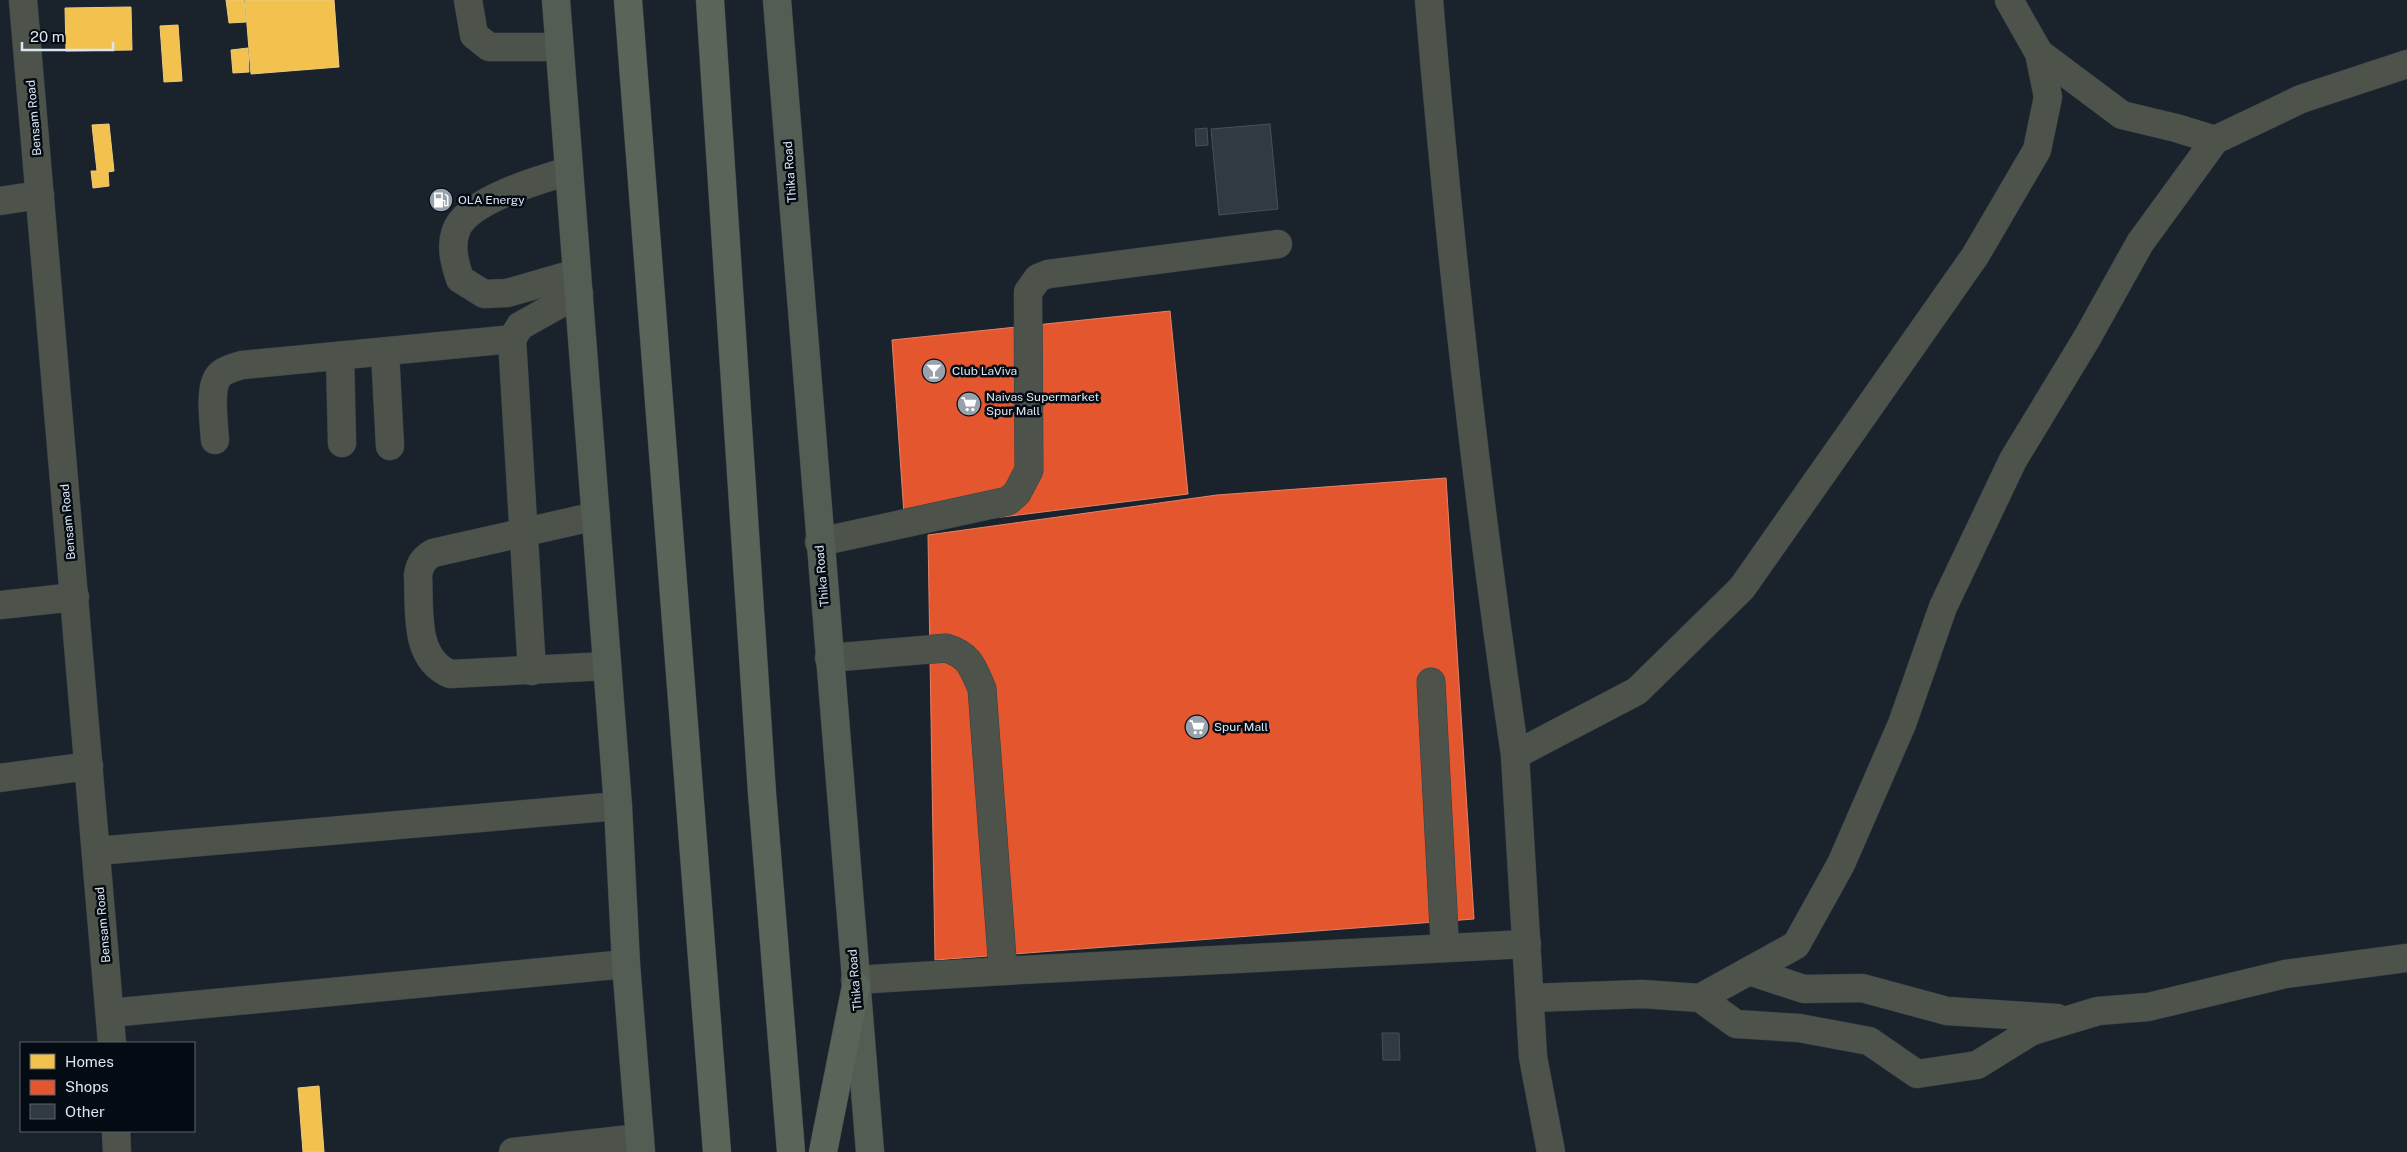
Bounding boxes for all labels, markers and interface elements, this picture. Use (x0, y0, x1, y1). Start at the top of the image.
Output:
scale bar (22, 20, 114, 52)
text: 20 m (30, 28, 65, 45)
street label: Bensam Road (24, 79, 44, 157)
street label: Thika Road (781, 141, 799, 203)
fuel station icon: OLA Energy (428, 187, 454, 213)
place label: OLA Energy (458, 193, 525, 207)
bar icon: Club LaViva (921, 358, 947, 384)
place label: Club LaViva (952, 364, 1017, 378)
place label: Naivas Supermarket Spur Mall (986, 390, 1099, 418)
supermarket icon: Naivas Supermarket Spur Mall (956, 391, 982, 417)
street label: Bensam Road (58, 483, 78, 561)
street label: Thika Road (812, 545, 832, 607)
supermarket icon: Spur Mall (1184, 714, 1210, 740)
place label: Spur Mall (1214, 720, 1268, 734)
street label: Bensam Road (93, 886, 113, 964)
street label: Thika Road (845, 949, 865, 1011)
legend (20, 1042, 195, 1132)
text: Homes (65, 1053, 114, 1070)
text: Shops (65, 1078, 109, 1095)
text: Other (65, 1103, 105, 1120)

